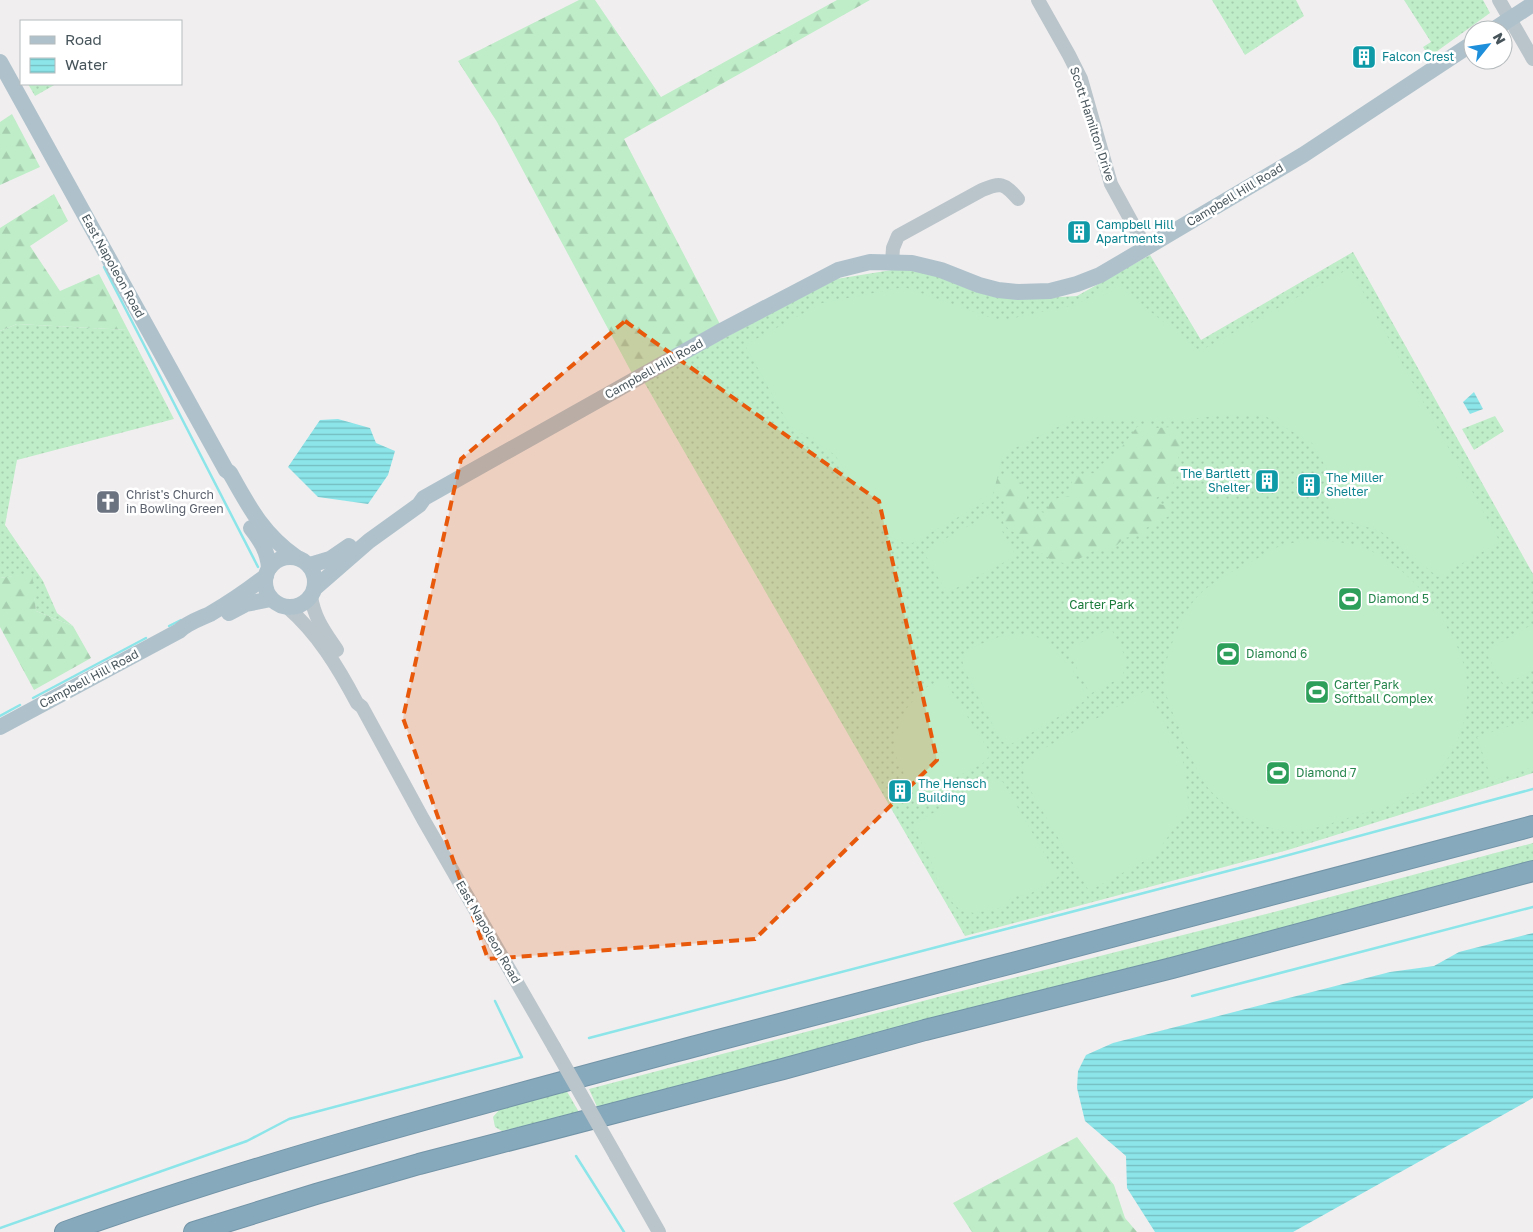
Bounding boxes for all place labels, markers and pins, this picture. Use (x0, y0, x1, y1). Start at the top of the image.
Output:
building icon: Falcon Crest (1351, 44, 1377, 70)
place label: Falcon Crest (1382, 49, 1455, 64)
place label: Campbell Hill Apartments (1096, 217, 1174, 246)
building icon: Campbell Hill Apartments (1066, 219, 1092, 245)
place label: The Bartlett Shelter (1181, 466, 1250, 495)
building icon: The Bartlett Shelter (1254, 468, 1280, 494)
place label: The Miller Shelter (1326, 470, 1384, 499)
building icon: The Miller Shelter (1296, 472, 1322, 498)
place label: Christ's Church in Bowling Green (126, 487, 224, 516)
church icon: Christ's Church in Bowling Green (95, 489, 121, 515)
sports icon: Diamond 5 (1337, 586, 1363, 612)
place label: Diamond 5 (1368, 591, 1429, 606)
sports icon: Diamond 6 (1215, 641, 1241, 667)
place label: Diamond 6 (1246, 646, 1307, 661)
place label: Carter Park Softball Complex (1334, 677, 1434, 706)
sports icon: Carter Park Softball Complex (1304, 679, 1330, 705)
sports icon: Diamond 7 (1265, 760, 1291, 786)
place label: Diamond 7 (1296, 765, 1356, 780)
place label: The Hensch Building (918, 776, 987, 805)
building icon: The Hensch Building (887, 778, 913, 804)

